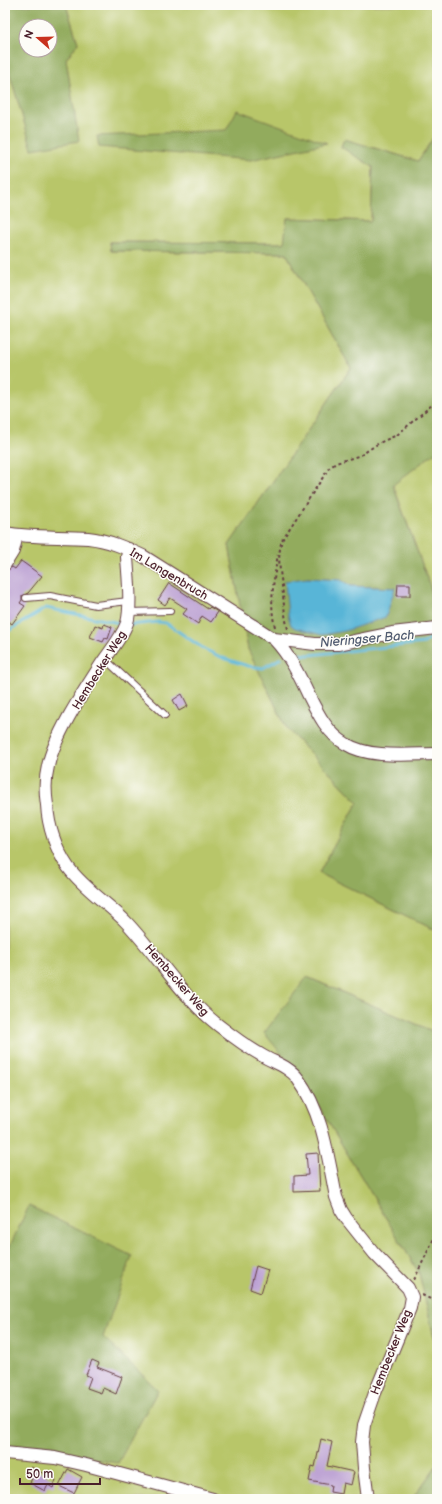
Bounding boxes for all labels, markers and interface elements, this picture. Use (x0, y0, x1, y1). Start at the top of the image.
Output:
north arrow (18, 18, 58, 58)
text: N (22, 29, 37, 41)
street label: Im Langenbruch (127, 545, 211, 604)
water label: Nieringser Bach (319, 627, 415, 651)
street label: Hembecker Weg (69, 628, 130, 713)
street label: Hembecker Weg (141, 941, 212, 1019)
street label: Hembecker Weg (368, 1307, 415, 1397)
scale bar (20, 1460, 100, 1486)
text: 50 m (26, 1467, 53, 1482)

